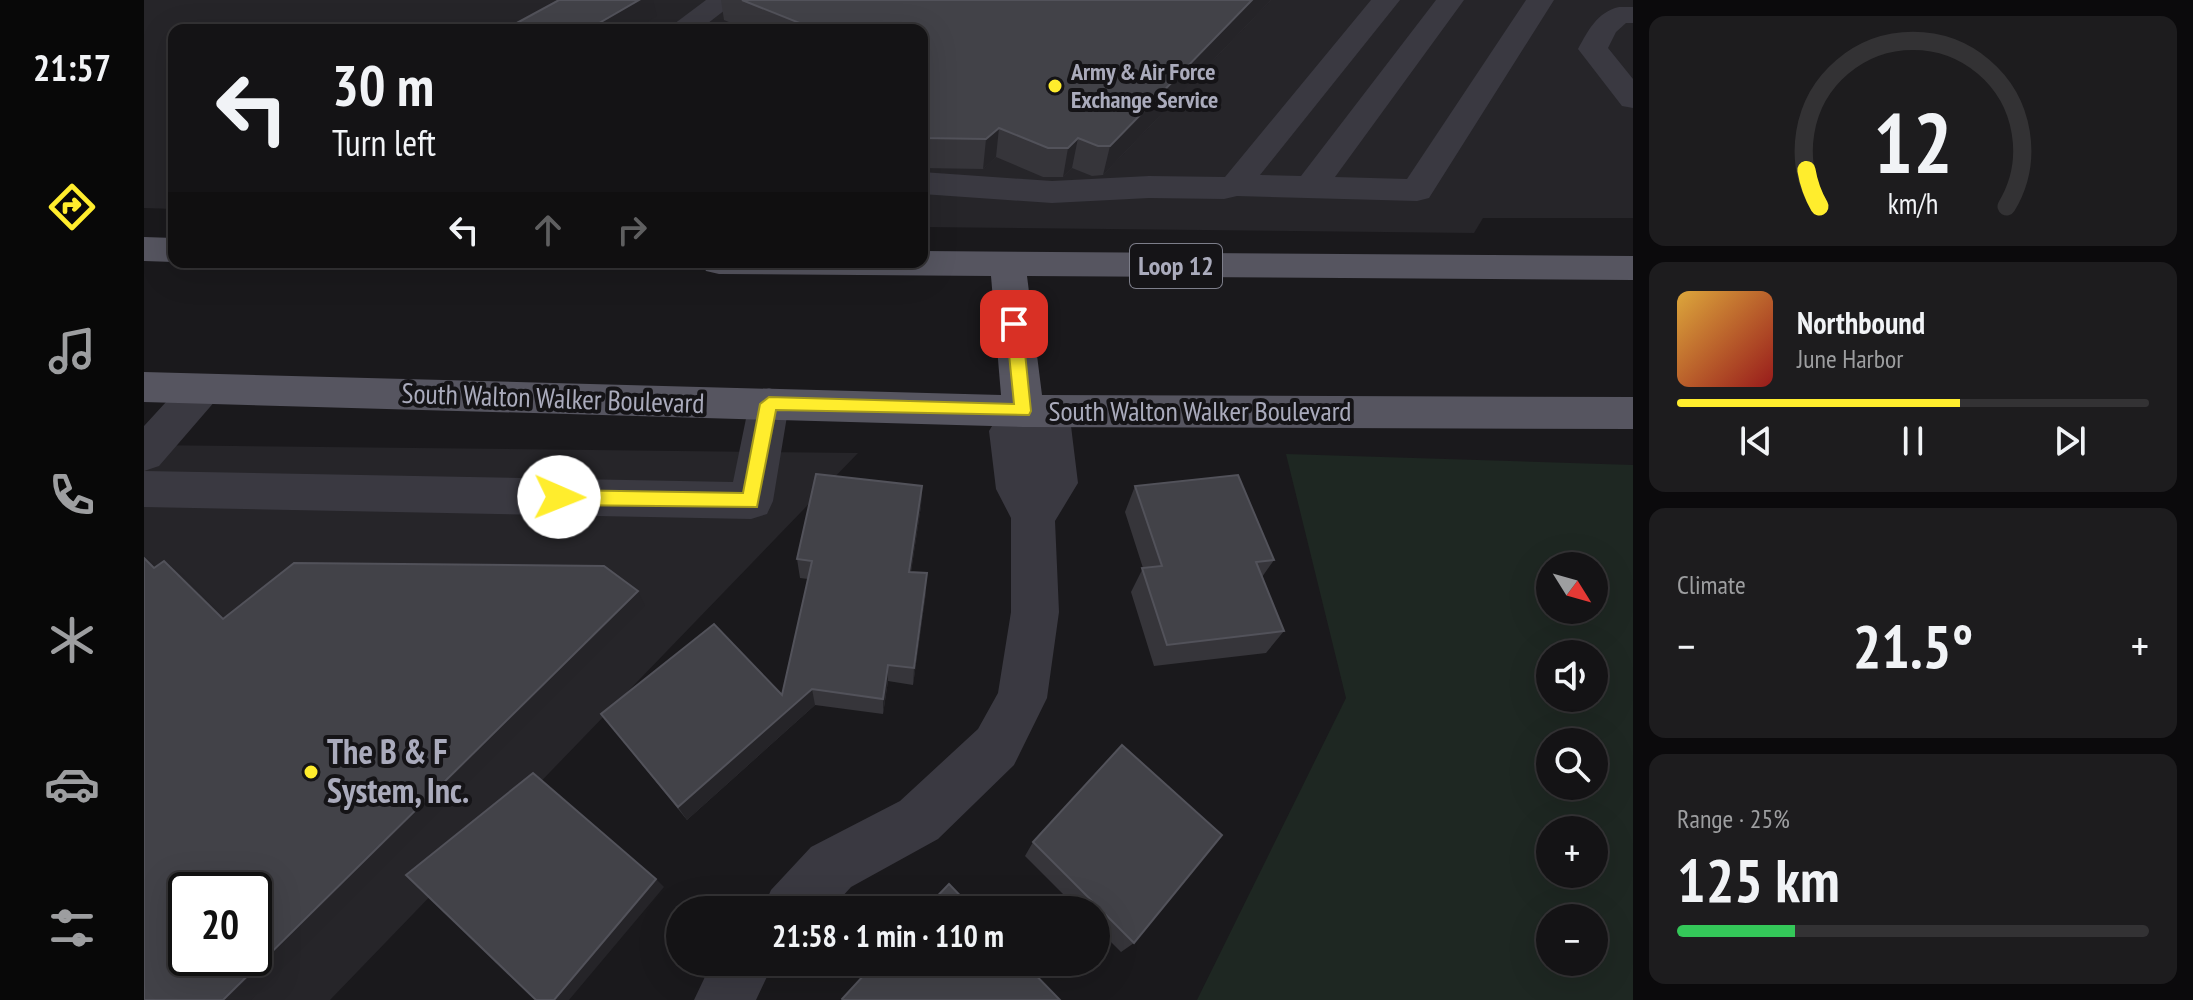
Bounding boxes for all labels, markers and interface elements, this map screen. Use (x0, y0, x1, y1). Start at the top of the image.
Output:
text: 21:57 (33, 44, 111, 91)
text: 30 m (332, 49, 434, 121)
icon: left (200, 56, 304, 160)
place label: Army & Air Force Exchange Service (1070, 56, 1218, 115)
marker: Army & Air Force Exchange Service (1046, 77, 1064, 95)
text: 12 (1873, 88, 1953, 196)
text: Turn left (332, 119, 436, 166)
icon: directions (44, 179, 100, 235)
text: km/h (1888, 185, 1938, 222)
icon: left (442, 208, 486, 252)
icon: ahead (526, 208, 570, 252)
icon: right (610, 208, 654, 252)
road number: Loop 12 (1130, 244, 1222, 288)
pin (980, 290, 1048, 358)
icon: arrive (992, 302, 1036, 346)
text: Northbound (1797, 303, 1925, 342)
icon: music (44, 323, 100, 379)
text: June Harbor (1797, 342, 1903, 375)
street label: South Walton Walker Boulevard (401, 374, 705, 421)
street label: South Walton Walker Boulevard (1049, 392, 1351, 429)
icon: previous (1734, 419, 1778, 463)
icon: pause (1891, 419, 1935, 463)
icon: next (2048, 419, 2092, 463)
position arrow (517, 455, 601, 539)
icon: phone (44, 467, 100, 523)
north arrow (1536, 552, 1608, 624)
map controls (1536, 552, 1608, 976)
text: Climate (1677, 568, 1746, 601)
text: 21.5° (1853, 607, 1973, 685)
icon: climate (44, 612, 100, 668)
text: − (1677, 617, 1695, 674)
text: + (2131, 617, 2149, 674)
button: sound (1536, 640, 1608, 712)
button: search (1536, 728, 1608, 800)
place label: The B & F System, Inc. (327, 729, 469, 812)
icon: car (44, 756, 100, 812)
marker: The B & F System, Inc. (302, 763, 320, 781)
text: Range · 25% (1677, 802, 1790, 835)
button: + (1536, 816, 1608, 888)
text: 125 km (1677, 841, 1840, 919)
speed limit sign: 20 (168, 872, 272, 976)
icon: filters (44, 900, 100, 956)
button: − (1536, 904, 1608, 976)
text: 21:58 · 1 min · 110 m (772, 916, 1004, 955)

